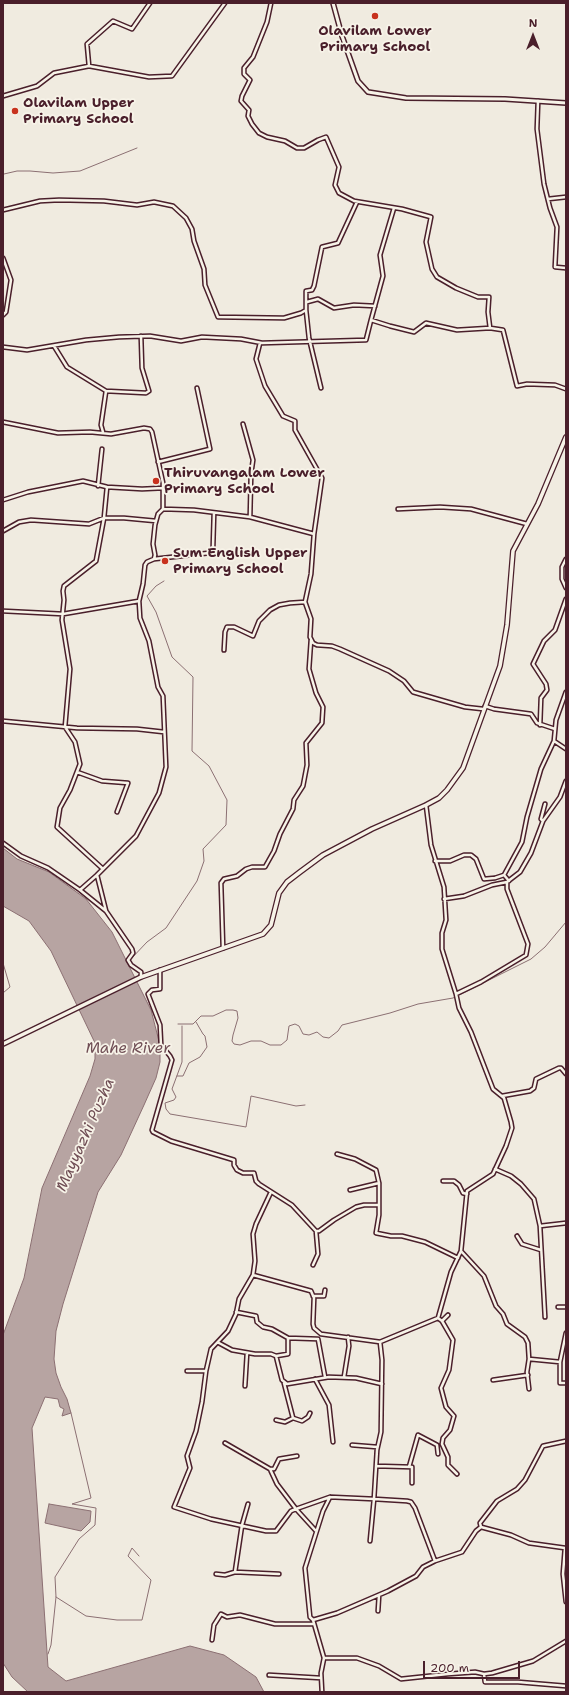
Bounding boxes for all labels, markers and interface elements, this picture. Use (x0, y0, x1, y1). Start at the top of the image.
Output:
marker: Olavilam Lower Primary School (370, 11, 380, 21)
north arrow (513, 16, 553, 56)
text: N (529, 16, 537, 31)
place label: Olavilam Lower Primary School (318, 23, 432, 56)
place label: Olavilam Upper Primary School (23, 95, 134, 128)
marker: Olavilam Upper Primary School (10, 106, 20, 116)
place label: Thiruvangalam Lower Primary School (164, 465, 325, 498)
marker: Thiruvangalam Lower Primary School (151, 476, 161, 486)
place label: Sum English Upper Primary School (173, 545, 308, 578)
marker: Sum English Upper Primary School (160, 556, 170, 566)
water label: Mahe River (86, 1040, 170, 1058)
water label: Mayyazhi Puzha (53, 1076, 119, 1194)
scale bar (425, 1653, 522, 1679)
text: 200 m (430, 1660, 469, 1676)

